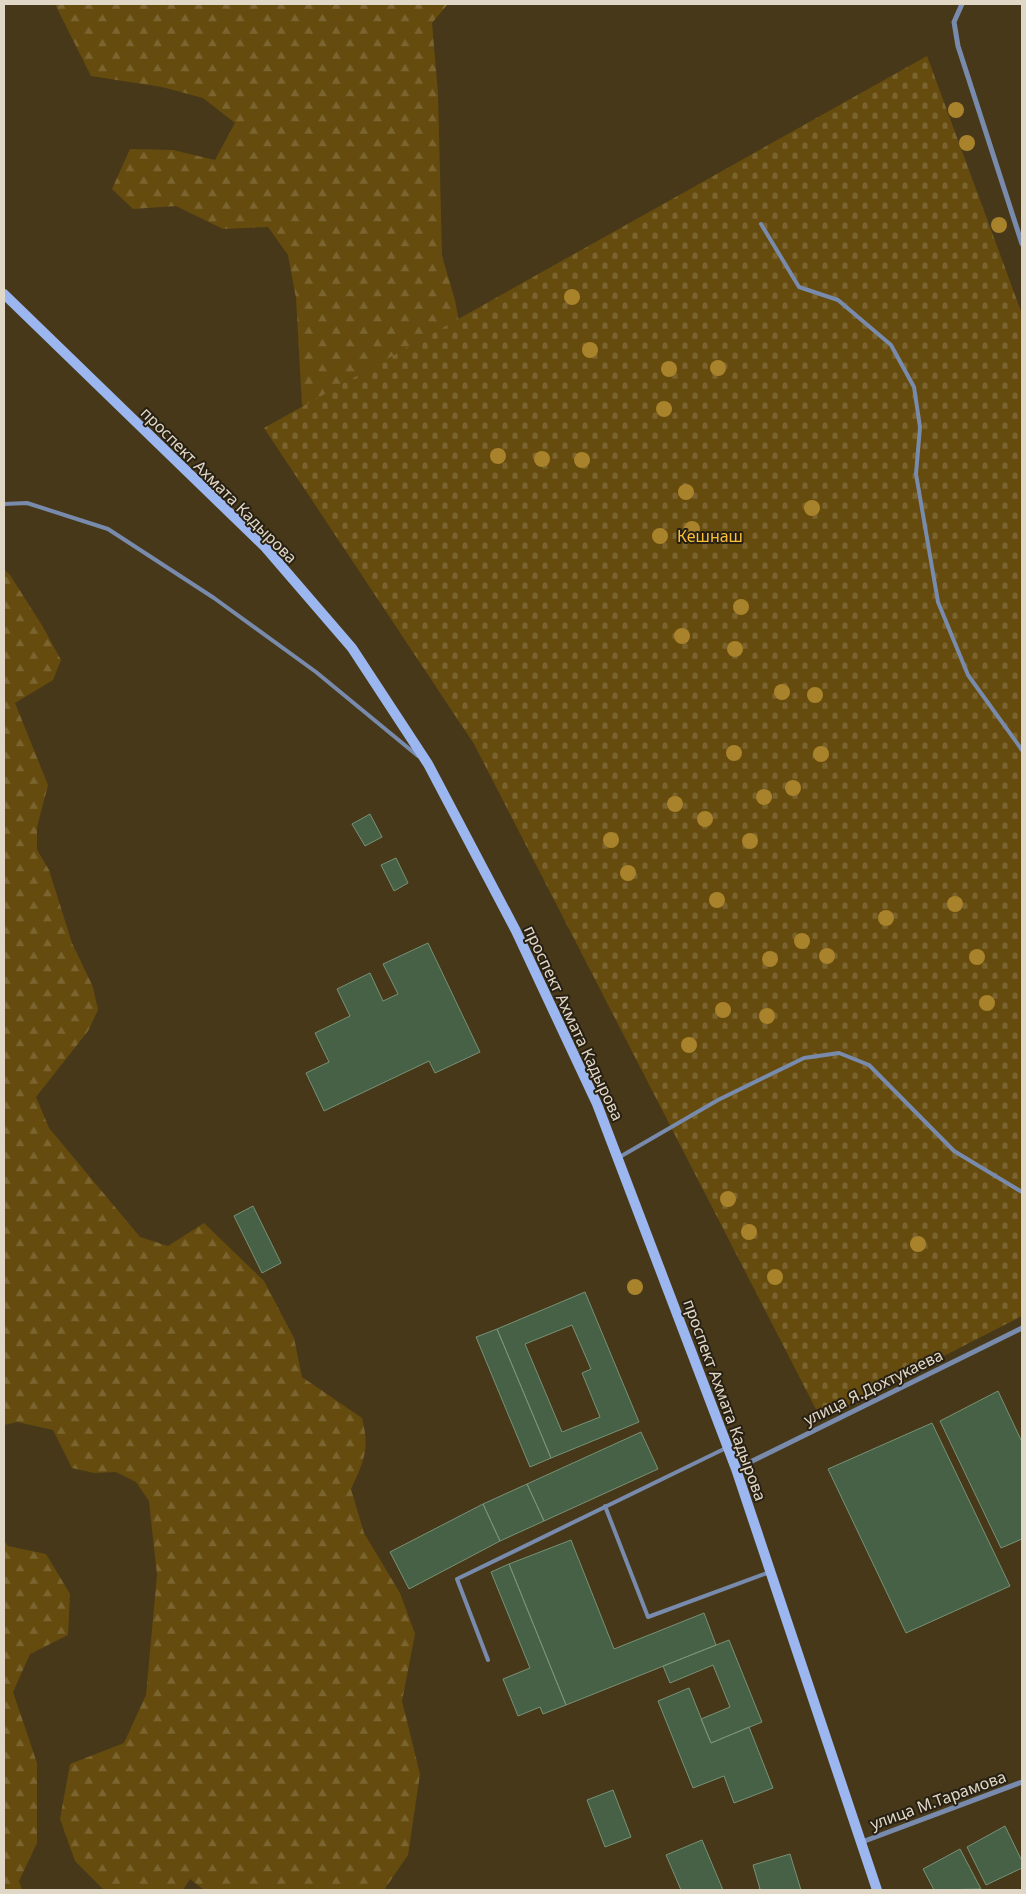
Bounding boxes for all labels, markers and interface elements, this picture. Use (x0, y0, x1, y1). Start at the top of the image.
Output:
street label: проспект Ахмата Кадырова (136, 402, 302, 568)
park label: Кешнаш (677, 525, 743, 547)
street label: проспект Ахмата Кадырова (519, 922, 629, 1124)
street label: проспект Ахмата Кадырова (678, 1296, 772, 1504)
street label: улица Я.Дохтукаева (800, 1344, 946, 1430)
street label: улица М.Тарамова (867, 1765, 1009, 1835)

